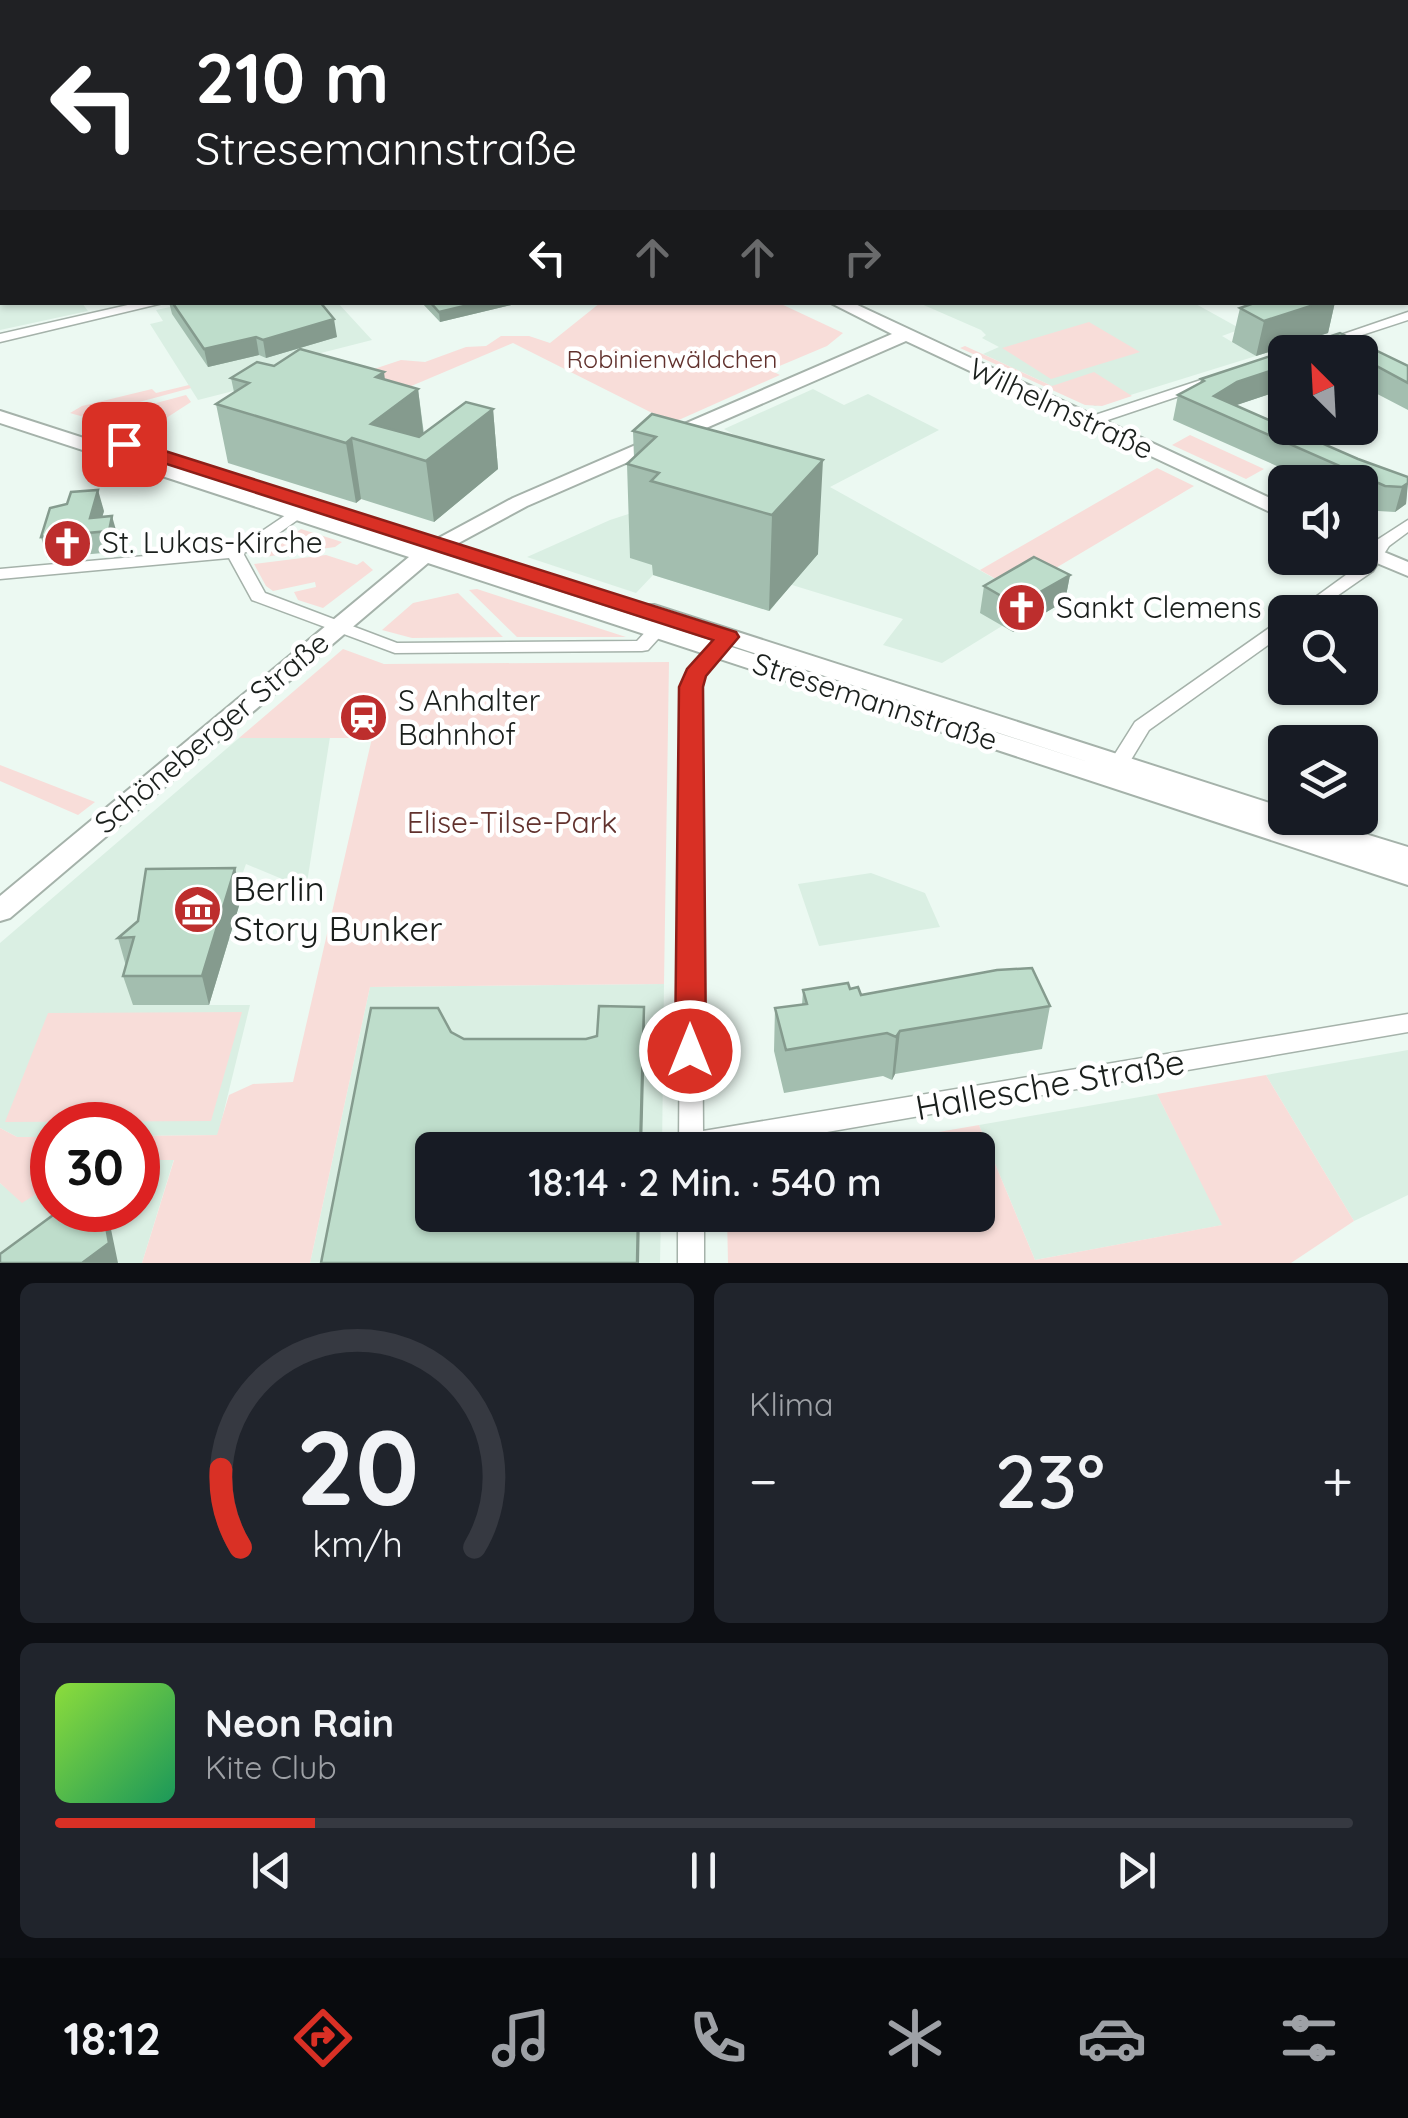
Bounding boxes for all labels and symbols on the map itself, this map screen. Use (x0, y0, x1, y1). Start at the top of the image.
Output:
north arrow (1268, 335, 1378, 445)
park label: Robinienwäldchen (566, 343, 778, 374)
street label: Wilhelmstraße (963, 349, 1160, 467)
pin (82, 402, 167, 487)
church icon: St. Lukas-Kirche (41, 517, 93, 569)
place label: St. Lukas-Kirche (102, 523, 323, 561)
church icon: Sankt Clemens (995, 582, 1047, 634)
place label: Sankt Clemens (1056, 588, 1262, 626)
street label: Schöneberger Straße (86, 623, 336, 841)
street label: Stresemannstraße (748, 644, 1002, 758)
place label: S Anhalter Bahnhof (398, 681, 541, 753)
station icon: S Anhalter Bahnhof (337, 692, 389, 744)
park label: Elise-Tilse-Park (407, 803, 617, 841)
place label: Berlin Story Bunker (233, 866, 443, 950)
museum icon: Berlin Story Bunker (172, 883, 224, 935)
position arrow (638, 999, 742, 1103)
street label: Hallesche Straße (912, 1039, 1188, 1129)
speed limit sign: 30 (30, 1102, 160, 1232)

